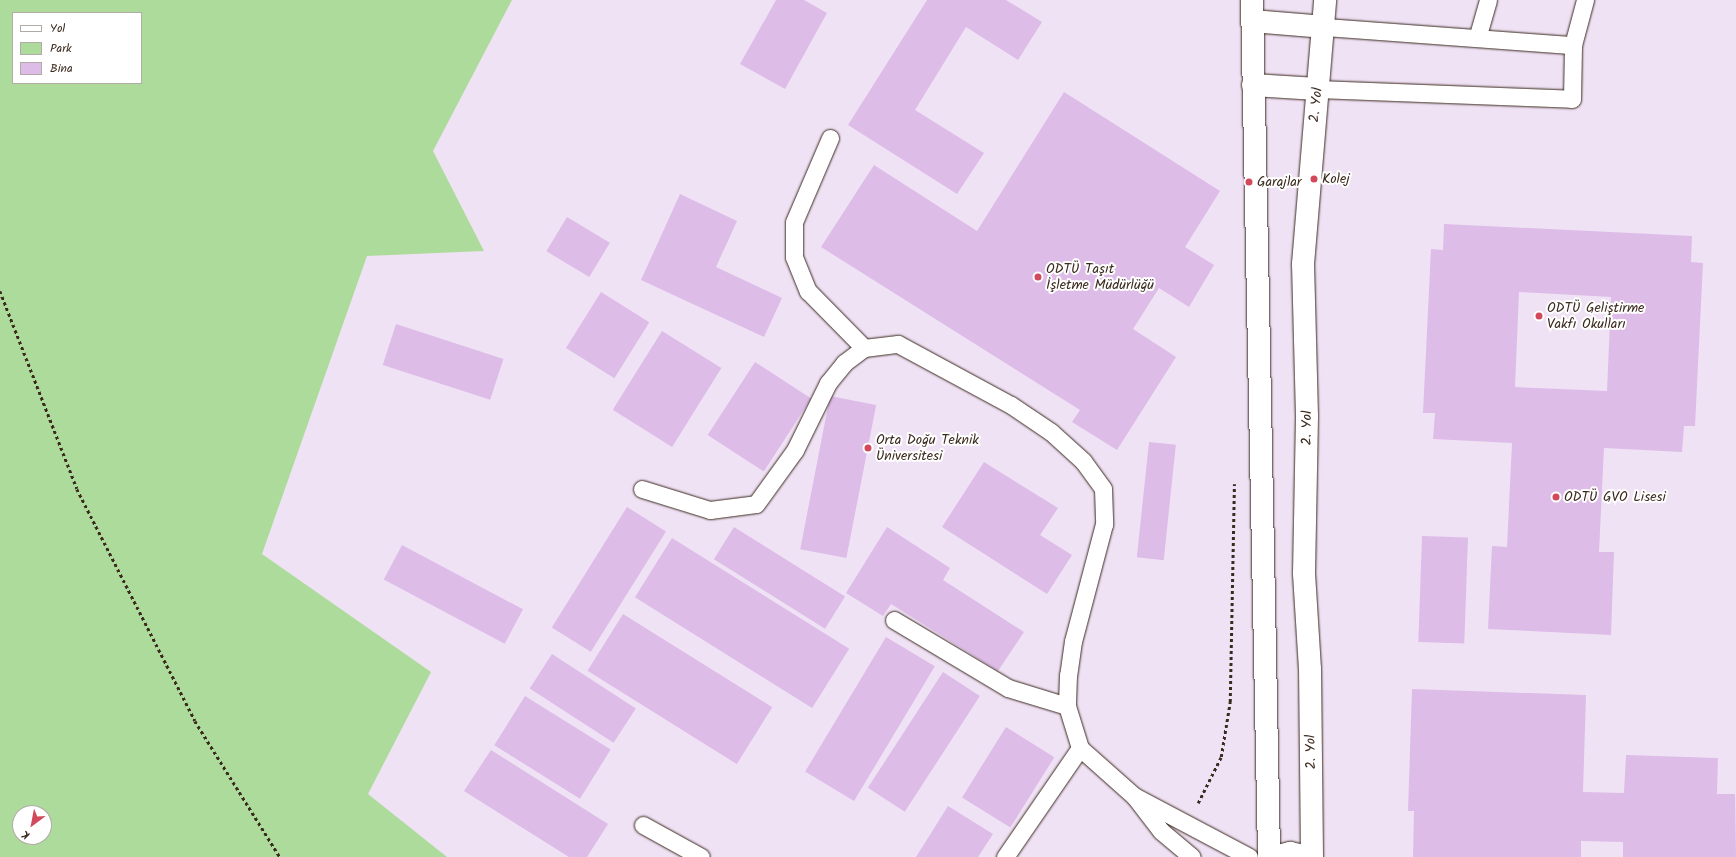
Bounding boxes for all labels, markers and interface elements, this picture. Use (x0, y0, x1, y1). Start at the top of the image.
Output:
legend (12, 12, 142, 84)
text: Yol (50, 19, 65, 38)
text: Park (50, 39, 72, 58)
text: Bina (50, 59, 73, 78)
street label: 2. Yol (1306, 87, 1326, 123)
place label: Kolej (1322, 171, 1350, 187)
place label: Garajlar (1257, 174, 1302, 190)
marker: Kolej (1309, 174, 1319, 184)
marker: Garajlar (1244, 177, 1254, 187)
place label: ODTÜ Taşıt İşletme Müdürlüğü (1046, 261, 1154, 294)
marker: ODTÜ Taşıt İşletme Müdürlüğü (1033, 272, 1043, 282)
place label: ODTÜ Geliştirme Vakfı Okulları (1547, 300, 1644, 332)
marker: ODTÜ Geliştirme Vakfı Okulları (1534, 311, 1544, 321)
street label: 2. Yol (1298, 410, 1316, 446)
place label: Orta Doğu Teknik Üniversitesi (876, 432, 979, 464)
marker: Orta Doğu Teknik Üniversitesi (863, 443, 873, 453)
place label: ODTÜ GVO Lisesi (1564, 489, 1666, 505)
marker: ODTÜ GVO Lisesi (1551, 492, 1561, 502)
street label: 2. Yol (1302, 734, 1320, 770)
north arrow (12, 805, 52, 845)
text: K (19, 825, 34, 844)

